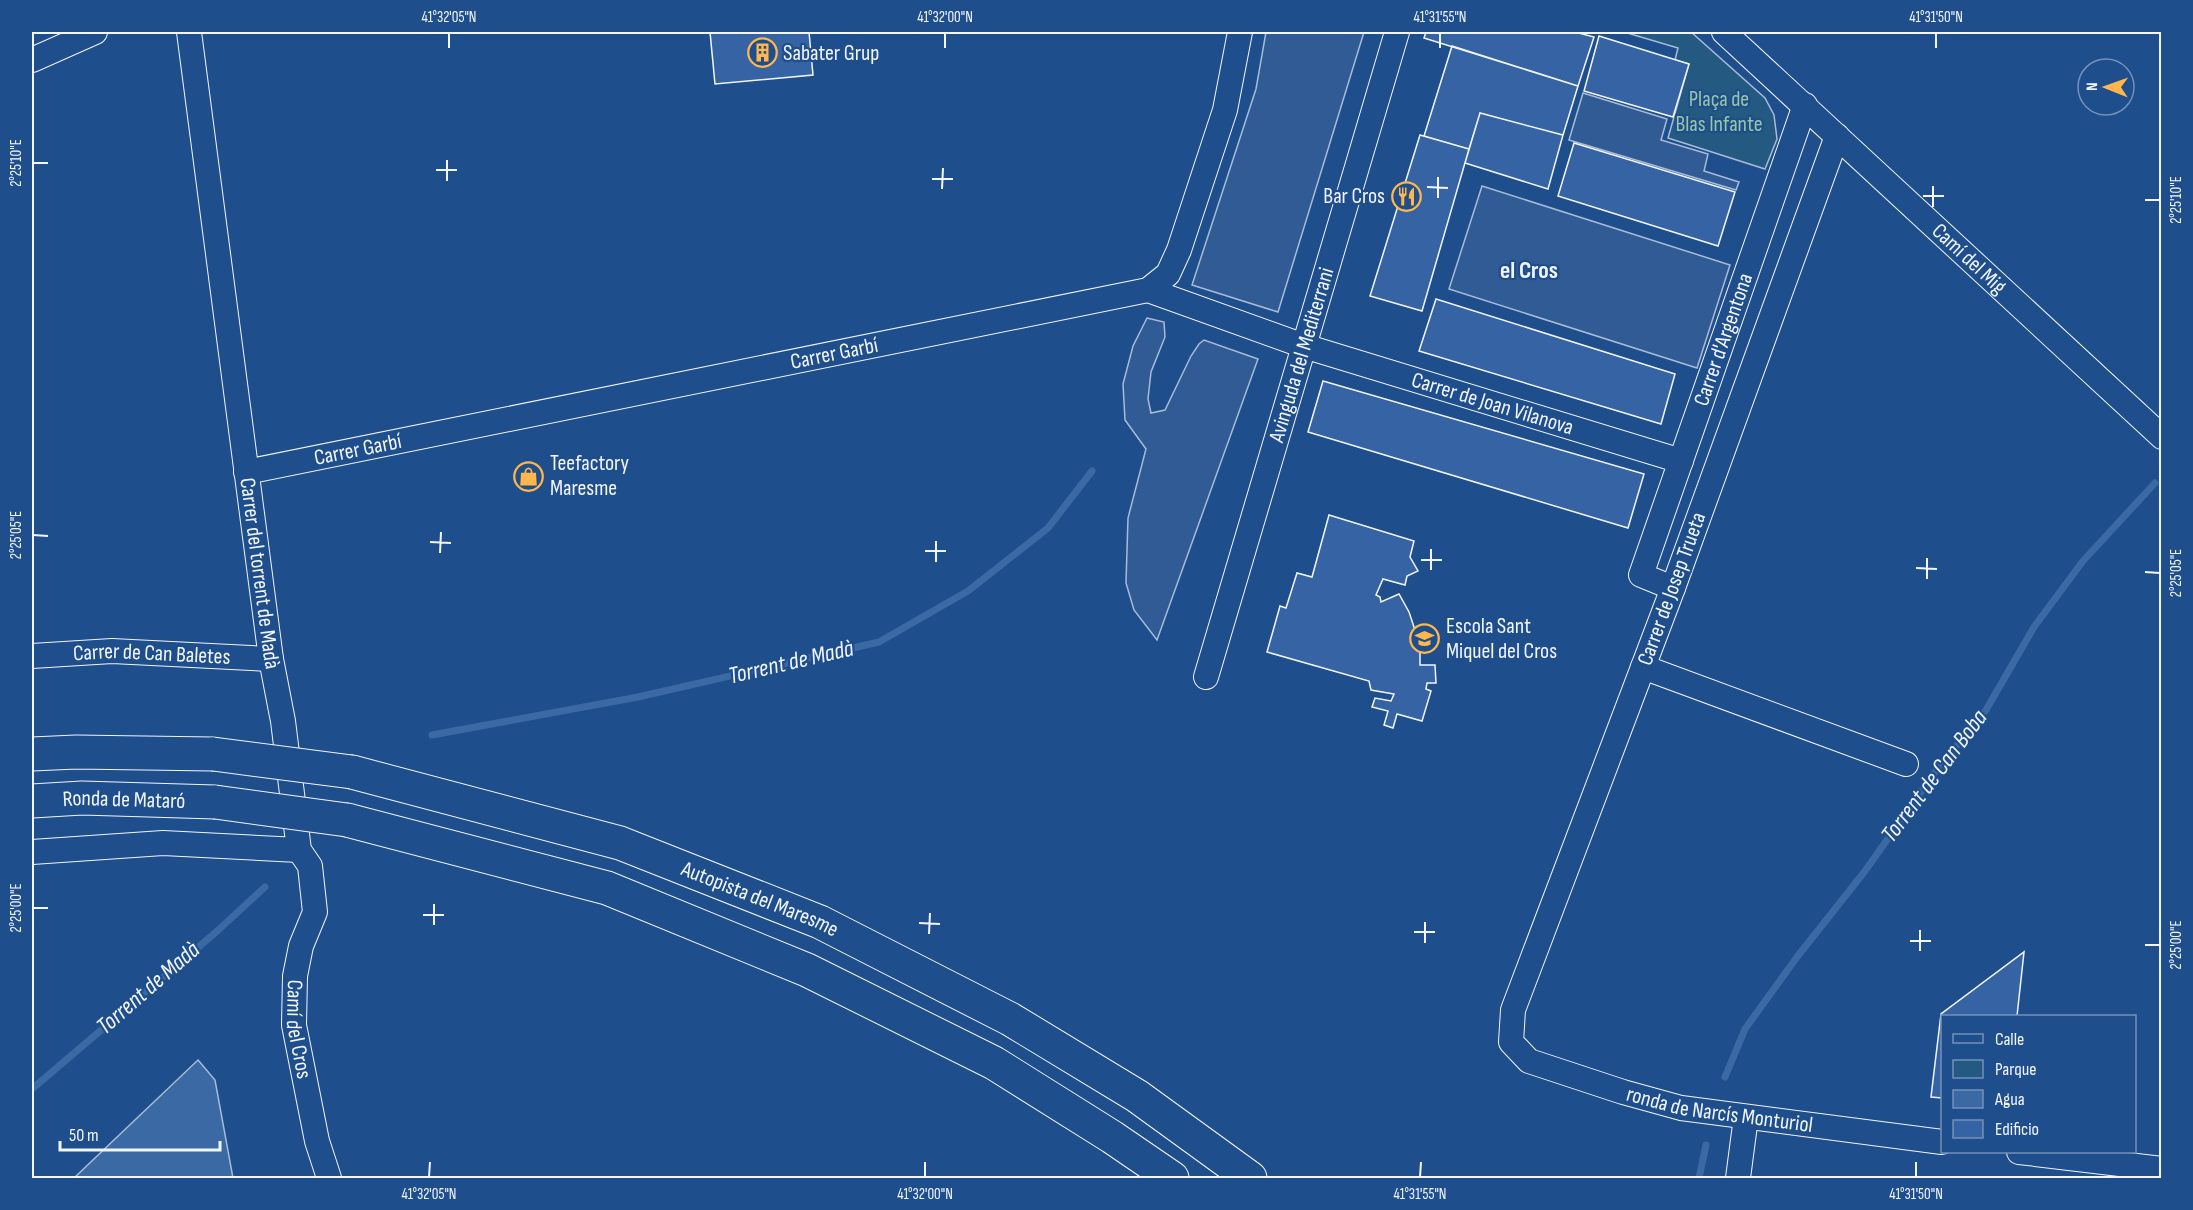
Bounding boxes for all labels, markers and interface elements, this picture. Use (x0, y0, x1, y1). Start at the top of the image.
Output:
text: 41°32'05"N (422, 8, 476, 27)
text: 41°32'00"N (917, 8, 973, 27)
text: 41°31'55"N (1414, 8, 1467, 27)
text: 41°31'50"N (1909, 8, 1963, 27)
building icon: Sabater Grup (746, 37, 778, 69)
place label: Sabater Grup (783, 40, 879, 67)
north arrow (2076, 57, 2136, 117)
text: N (2083, 82, 2102, 91)
park label: Plaça de Blas Infante (1675, 86, 1763, 138)
text: 2°25'10"E (7, 139, 26, 187)
text: 2°25'10"E (2167, 176, 2186, 224)
restaurant icon: Bar Cros (1390, 180, 1422, 212)
place label: Bar Cros (1323, 183, 1385, 210)
street label: Camí del Mig (1926, 218, 2012, 300)
district label: el Cros (1500, 256, 1558, 285)
street label: Avinguda del Mediterrani (1262, 264, 1340, 446)
street label: Carrer d'Argentona (1688, 270, 1759, 409)
street label: Carrer Garbí (788, 331, 881, 375)
street label: Carrer de Joan Vilanova (1408, 366, 1577, 441)
street label: Carrer Garbí (312, 427, 405, 471)
place label: Teefactory Maresme (550, 450, 630, 502)
shop icon: Teefactory Maresme (513, 460, 545, 492)
street label: Carrer del torrent de Madà (234, 476, 286, 671)
street label: Carrer de Josep Trueta (1632, 509, 1712, 669)
text: 2°25'05"E (7, 511, 26, 559)
text: 2°25'05"E (2167, 549, 2186, 597)
place label: Escola Sant Miquel del Cros (1446, 613, 1557, 665)
school or university icon: Escola Sant Miquel del Cros (1409, 623, 1441, 655)
water label: Torrent de Madà (726, 633, 857, 690)
street label: Carrer de Can Baletes (72, 637, 231, 670)
water label: Torrent de Can Boba (1875, 704, 1994, 848)
street label: Ronda de Mataró (62, 784, 186, 815)
street label: Autopista del Maresme (677, 855, 843, 943)
text: 2°25'00"E (7, 883, 26, 933)
text: 2°25'00"E (2167, 920, 2186, 970)
water label: Torrent de Madà (90, 935, 206, 1041)
street label: Camí del Cros (280, 979, 318, 1081)
legend (1941, 1015, 2136, 1153)
text: Calle (1995, 1029, 2024, 1050)
text: Parque (1995, 1059, 2036, 1080)
street label: ronda de Narcís Monturiol (1624, 1080, 1814, 1139)
text: Agua (1994, 1089, 2025, 1110)
scale bar (60, 1114, 220, 1152)
text: Edificio (1995, 1119, 2039, 1140)
text: 50 m (69, 1125, 99, 1146)
text: 41°32'05"N (402, 1185, 456, 1204)
text: 41°32'00"N (897, 1185, 953, 1204)
text: 41°31'55"N (1394, 1185, 1447, 1204)
text: 41°31'50"N (1889, 1185, 1943, 1204)

